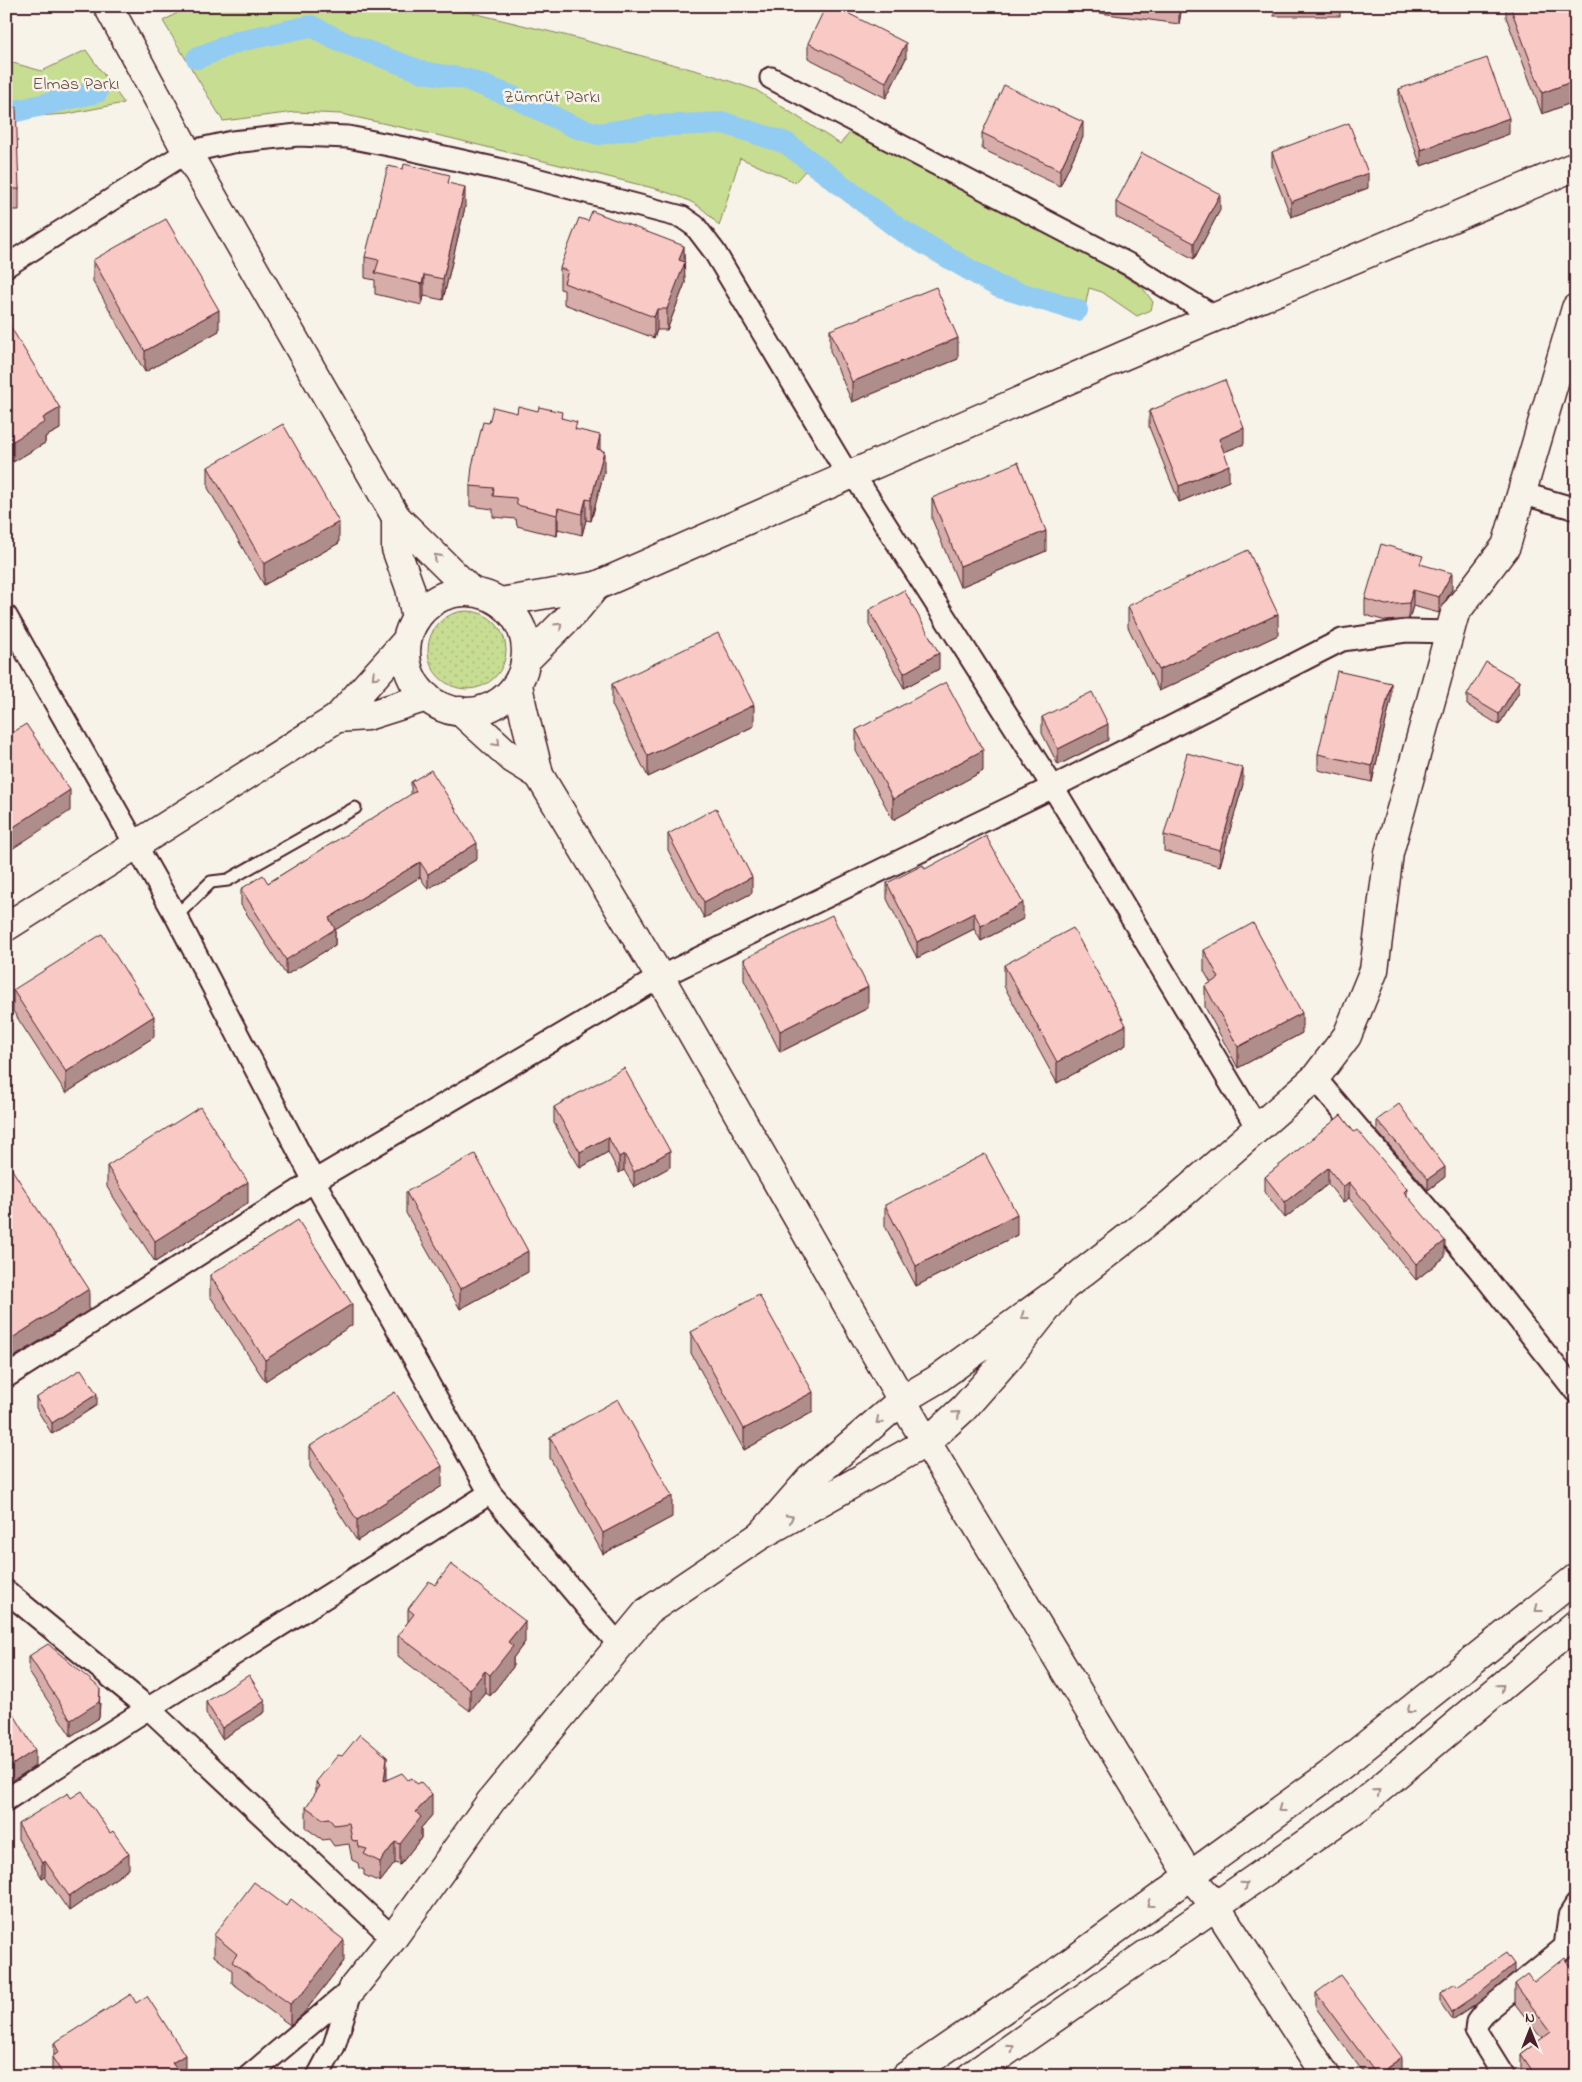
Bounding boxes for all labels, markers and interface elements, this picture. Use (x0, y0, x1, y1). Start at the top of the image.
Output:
park label: Elmas Parkı (32, 72, 120, 98)
park label: Zümrüt Parkı (504, 85, 600, 111)
one-way arrow (434, 554, 443, 563)
one-way arrow (554, 623, 563, 632)
one-way arrow (372, 670, 381, 679)
one-way arrow (491, 737, 500, 746)
one-way arrow (1021, 1310, 1030, 1318)
one-way arrow (951, 1411, 960, 1420)
one-way arrow (875, 1415, 884, 1424)
one-way arrow (785, 1515, 794, 1525)
one-way arrow (1534, 1603, 1543, 1612)
one-way arrow (1496, 1683, 1505, 1692)
one-way arrow (1407, 1704, 1416, 1713)
one-way arrow (1372, 1788, 1381, 1797)
one-way arrow (1277, 1803, 1287, 1812)
one-way arrow (1240, 1882, 1249, 1892)
one-way arrow (1146, 1898, 1156, 1907)
north arrow (1504, 2004, 1554, 2054)
text: N (1525, 2008, 1535, 2029)
one-way arrow (1005, 2045, 1015, 2054)

